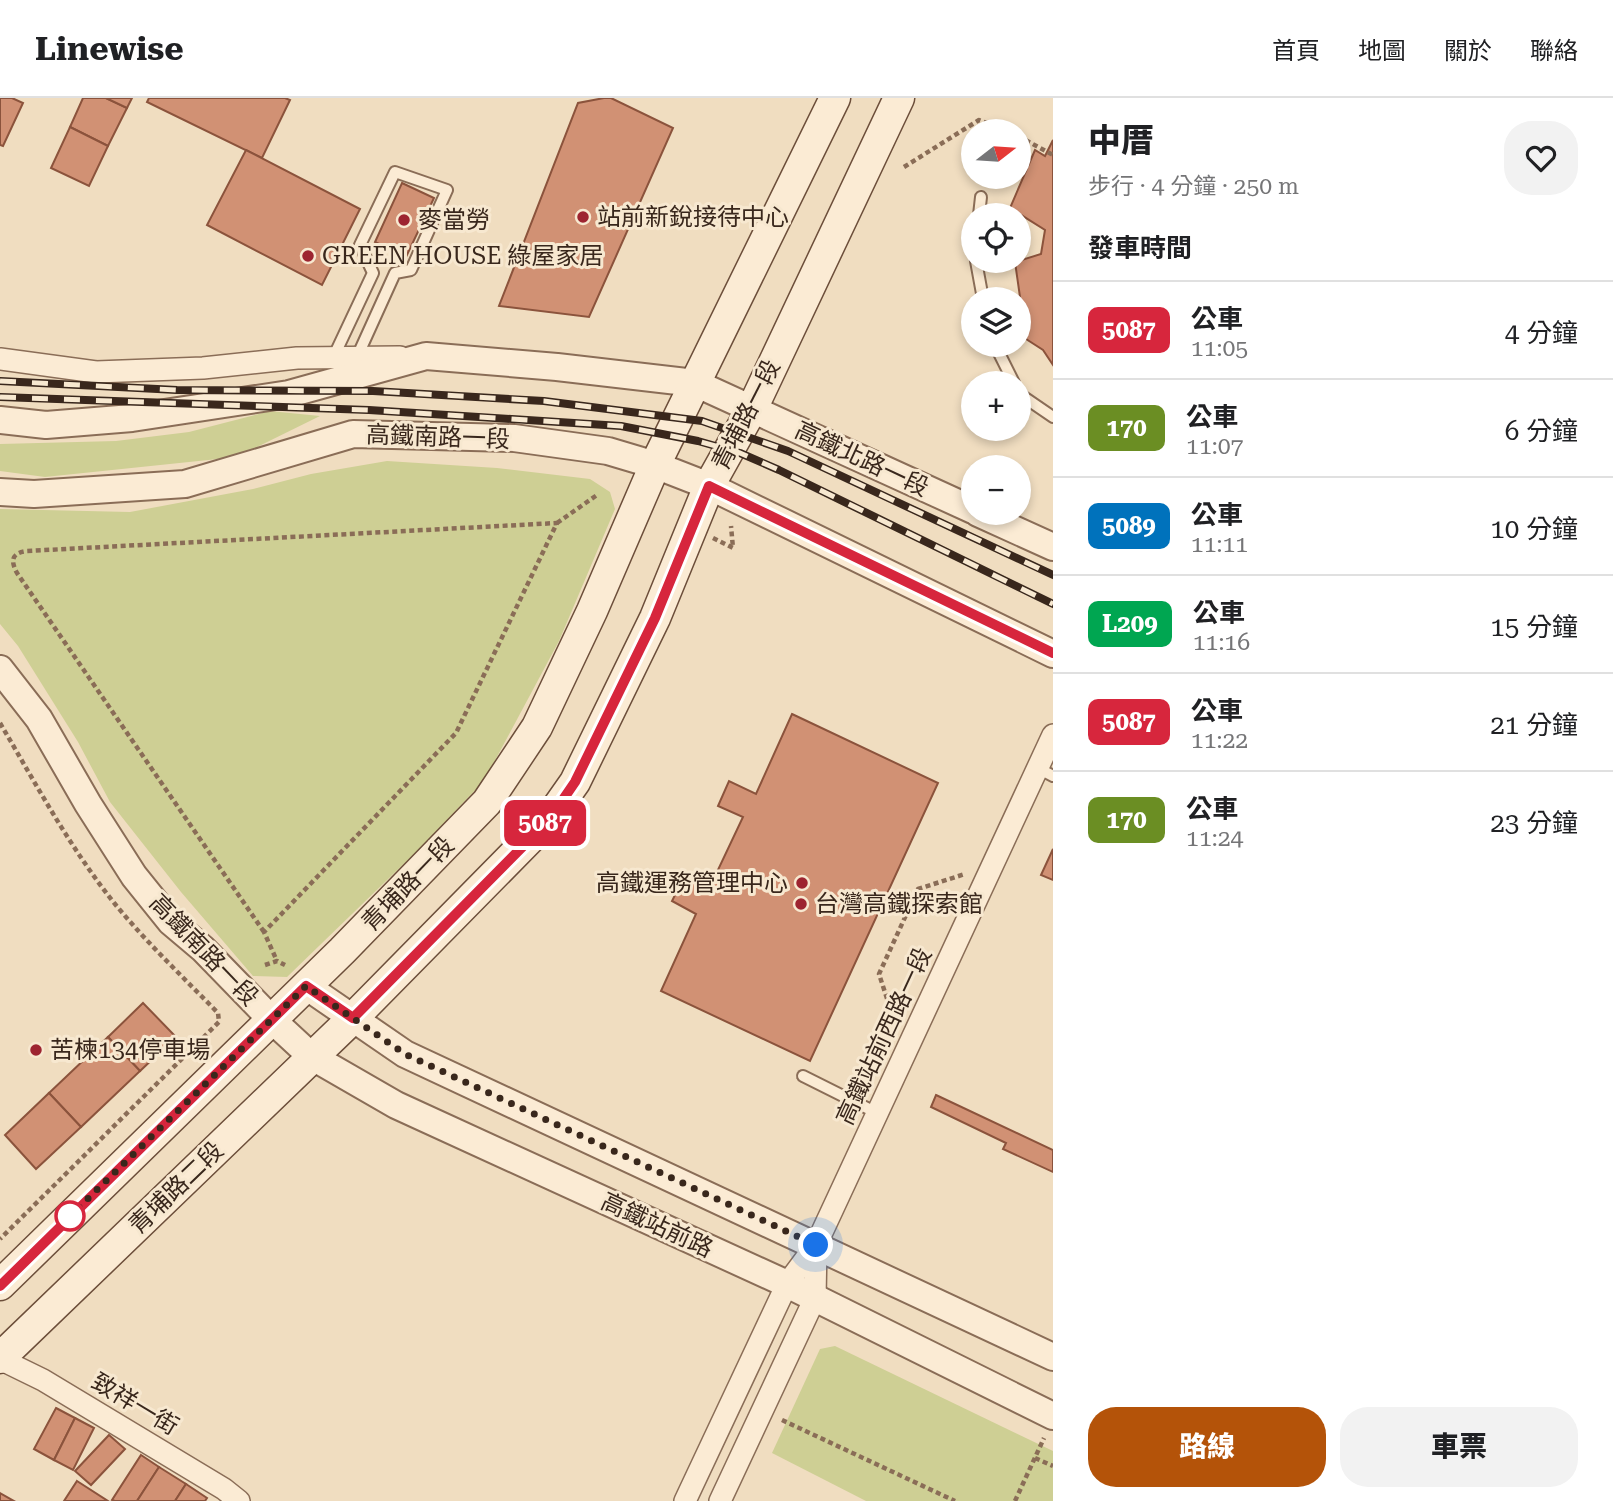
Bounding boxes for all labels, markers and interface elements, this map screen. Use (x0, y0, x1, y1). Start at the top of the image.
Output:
text: Linewise (35, 29, 184, 68)
text: 首頁 (1272, 37, 1320, 65)
text: 地圖 (1358, 37, 1406, 65)
text: 關於 (1444, 37, 1492, 65)
text: 聯絡 (1530, 37, 1578, 65)
north arrow (961, 119, 1031, 189)
map controls (961, 119, 1031, 525)
text: 中厝 (1088, 121, 1154, 160)
button: heart (1504, 121, 1578, 195)
text: 步行 · 4 分鐘 · 250 m (1088, 173, 1299, 200)
place label: 站前新銳接待中心 (597, 203, 789, 231)
button: locate (961, 203, 1031, 273)
place label: 麥當勞 (418, 206, 490, 234)
marker: 站前新銳接待中心 (575, 209, 591, 225)
marker: 麥當勞 (396, 212, 412, 228)
text: 發車時間 (1088, 233, 1192, 263)
place label: GREEN HOUSE 綠屋家居 (322, 242, 604, 270)
marker: GREEN HOUSE 綠屋家居 (300, 248, 316, 264)
button: layers (961, 287, 1031, 357)
text: 公車 (1191, 304, 1243, 334)
text: 5087 (1102, 316, 1156, 344)
text: 4 分鐘 (1505, 318, 1578, 348)
text: 11:05 (1191, 335, 1248, 362)
street label: 青埔路一段 (706, 355, 786, 475)
button: + (961, 371, 1031, 441)
text: 公車 (1186, 402, 1238, 432)
text: 170 (1106, 414, 1147, 442)
street label: 高鐵北路一段 (791, 416, 933, 502)
text: 6 分鐘 (1505, 416, 1578, 446)
street label: 高鐵南路一段 (366, 420, 510, 454)
text: 11:07 (1186, 433, 1243, 460)
button: − (961, 455, 1031, 525)
text: 公車 (1191, 500, 1243, 530)
text: 5089 (1102, 512, 1156, 540)
text: 10 分鐘 (1490, 514, 1578, 544)
text: 11:11 (1191, 531, 1248, 558)
text: 公車 (1193, 598, 1245, 628)
text: L209 (1102, 610, 1158, 638)
text: 15 分鐘 (1490, 612, 1578, 642)
text: 11:16 (1193, 629, 1250, 656)
text: 公車 (1191, 696, 1243, 726)
text: 5087 (1102, 708, 1156, 736)
text: 21 分鐘 (1490, 710, 1578, 740)
text: 11:22 (1191, 727, 1248, 754)
text: 公車 (1186, 794, 1238, 824)
line badge: 5087 (496, 800, 594, 846)
text: 170 (1106, 806, 1147, 834)
text: 23 分鐘 (1490, 808, 1578, 838)
text: 5087 (518, 809, 572, 837)
text: 11:24 (1186, 825, 1243, 852)
street label: 青埔路一段 (356, 831, 460, 937)
place label: 高鐵運務管理中心 (596, 869, 788, 897)
marker: 高鐵運務管理中心 (794, 875, 810, 891)
street label: 高鐵南路一段 (144, 888, 264, 1012)
place label: 台灣高鐵探索館 (815, 890, 983, 918)
marker: 台灣高鐵探索館 (793, 896, 809, 912)
street label: 高鐵站前西路一段 (831, 943, 937, 1129)
place label: 苦楝134停車場 (50, 1036, 210, 1064)
marker: 苦楝134停車場 (28, 1042, 44, 1058)
street label: 青埔路二段 (123, 1136, 229, 1240)
street label: 高鐵站前路 (597, 1187, 717, 1263)
unlabelled marker (55, 1201, 85, 1231)
your location (798, 1227, 833, 1262)
street label: 致祥一街 (87, 1367, 183, 1441)
button: 路線 (1088, 1407, 1326, 1487)
button: 車票 (1340, 1407, 1578, 1487)

